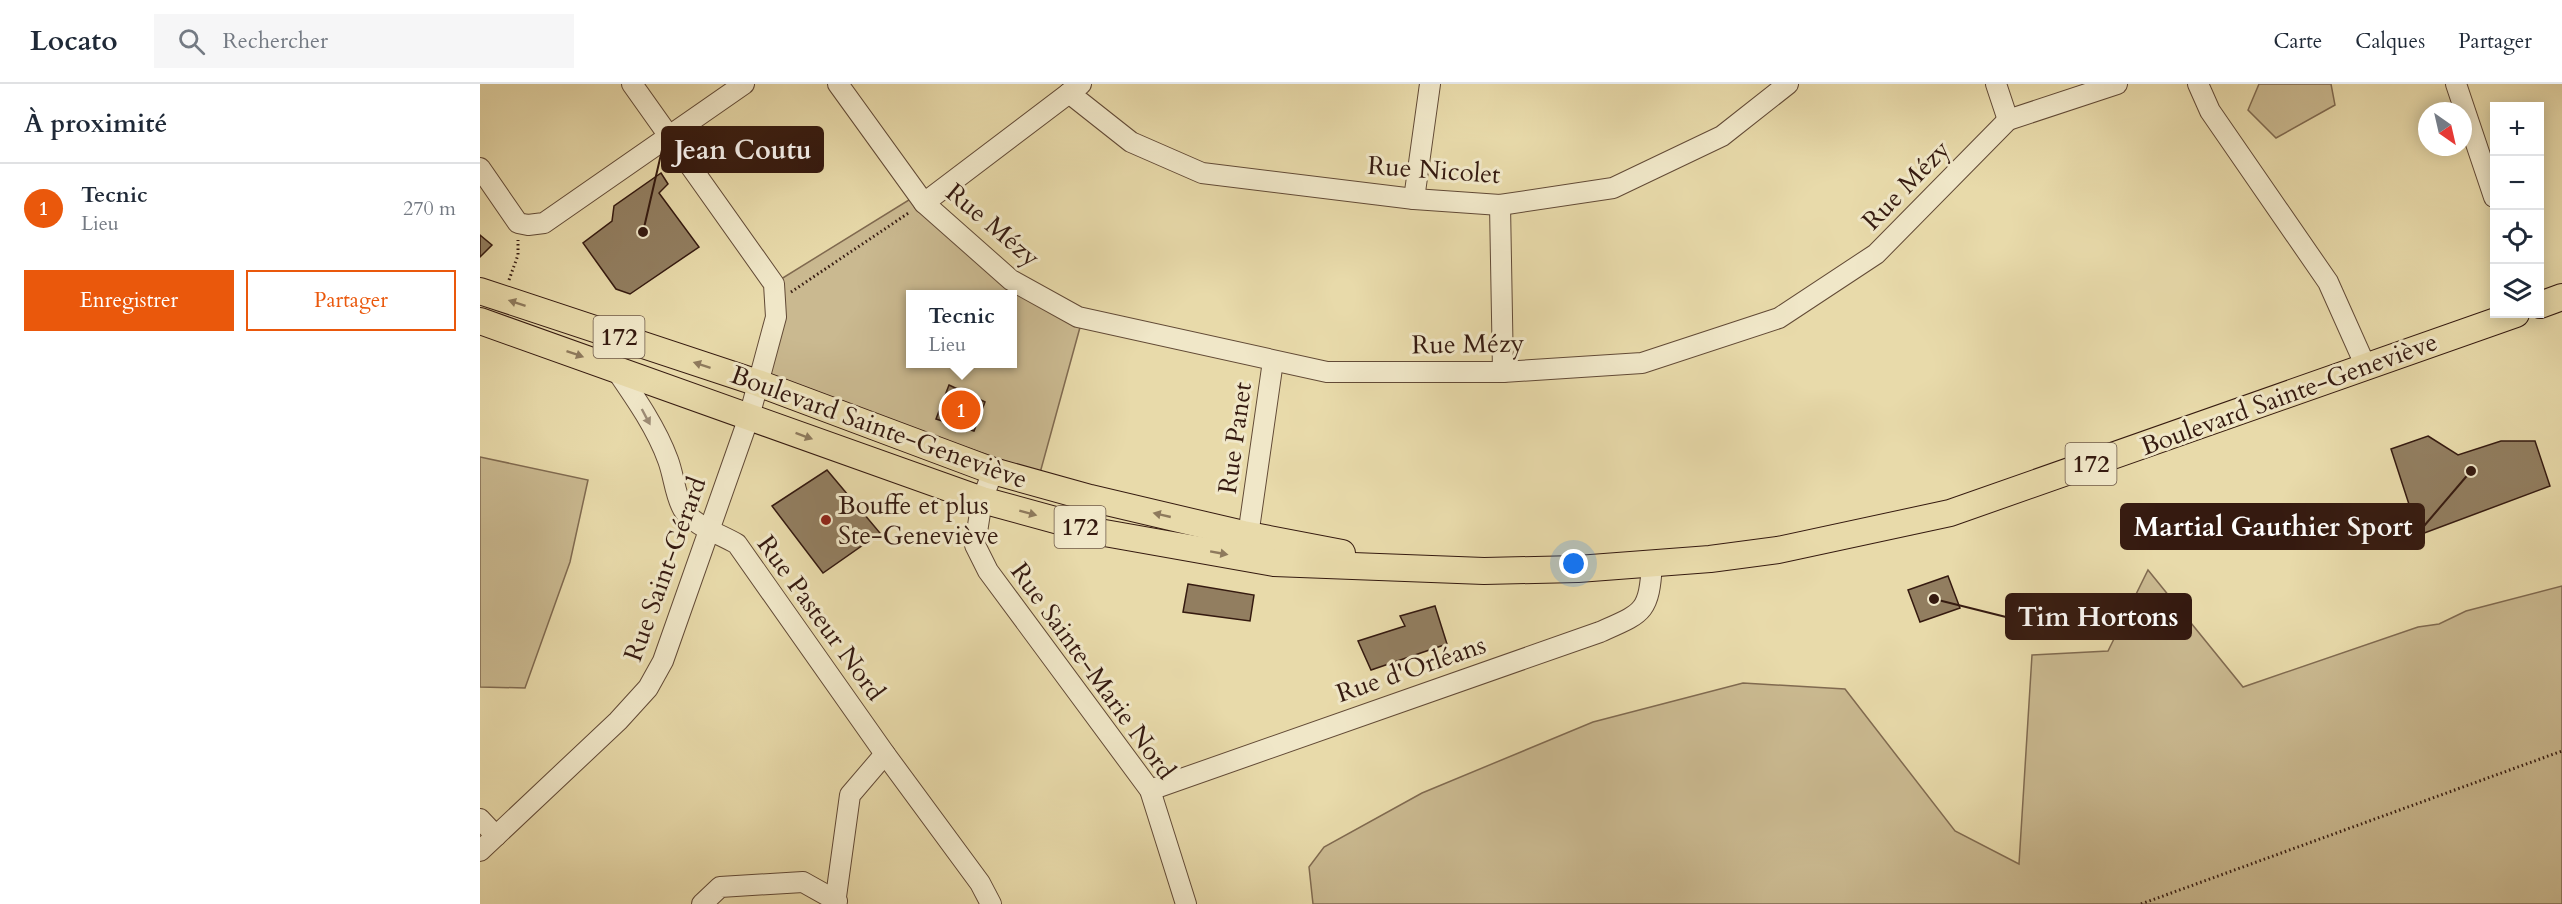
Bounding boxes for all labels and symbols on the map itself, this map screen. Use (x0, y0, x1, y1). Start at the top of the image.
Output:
north arrow (2418, 102, 2472, 156)
callout: Jean Coutu (662, 127, 823, 172)
text: Jean Coutu (670, 132, 812, 169)
street label: Rue Mézy (1854, 132, 1958, 238)
street label: Rue Nicolet (1366, 148, 1502, 192)
street label: Rue Mézy (939, 175, 1048, 275)
one-way arrow (508, 298, 526, 307)
road number: 172 (594, 316, 644, 358)
street label: Boulevard Sainte-Geneviève (2136, 324, 2442, 464)
street label: Rue Mézy (1411, 326, 1525, 362)
one-way arrow (566, 349, 584, 359)
street label: Boulevard Sainte-Geneviève (726, 357, 1032, 497)
one-way arrow (693, 359, 711, 369)
street label: Rue Panet (1210, 380, 1260, 496)
pin: 1 (942, 388, 980, 432)
one-way arrow (641, 408, 651, 425)
one-way arrow (795, 432, 813, 442)
road number: 172 (2066, 443, 2116, 485)
street label: Rue Saint-Gérard (615, 472, 715, 666)
place label: Bouffe et plus Ste-Geneviève (838, 488, 999, 553)
callout: Martial Gauthier Sport (2121, 504, 2424, 549)
road number: 172 (1054, 506, 1106, 548)
one-way arrow (1019, 508, 1037, 518)
text: Martial Gauthier Sport (2133, 509, 2413, 546)
one-way arrow (1153, 510, 1171, 520)
marker: Bouffe et plus Ste-Geneviève (819, 513, 833, 527)
street label: Rue Pasteur Nord (749, 528, 893, 708)
one-way arrow (1209, 549, 1228, 558)
your location (1559, 549, 1588, 578)
street label: Rue Sainte-Marie Nord (1002, 556, 1184, 787)
callout: Tim Hortons (2006, 594, 2191, 639)
text: Tim Hortons (2018, 599, 2178, 636)
street label: Rue d'Orléans (1332, 627, 1490, 711)

